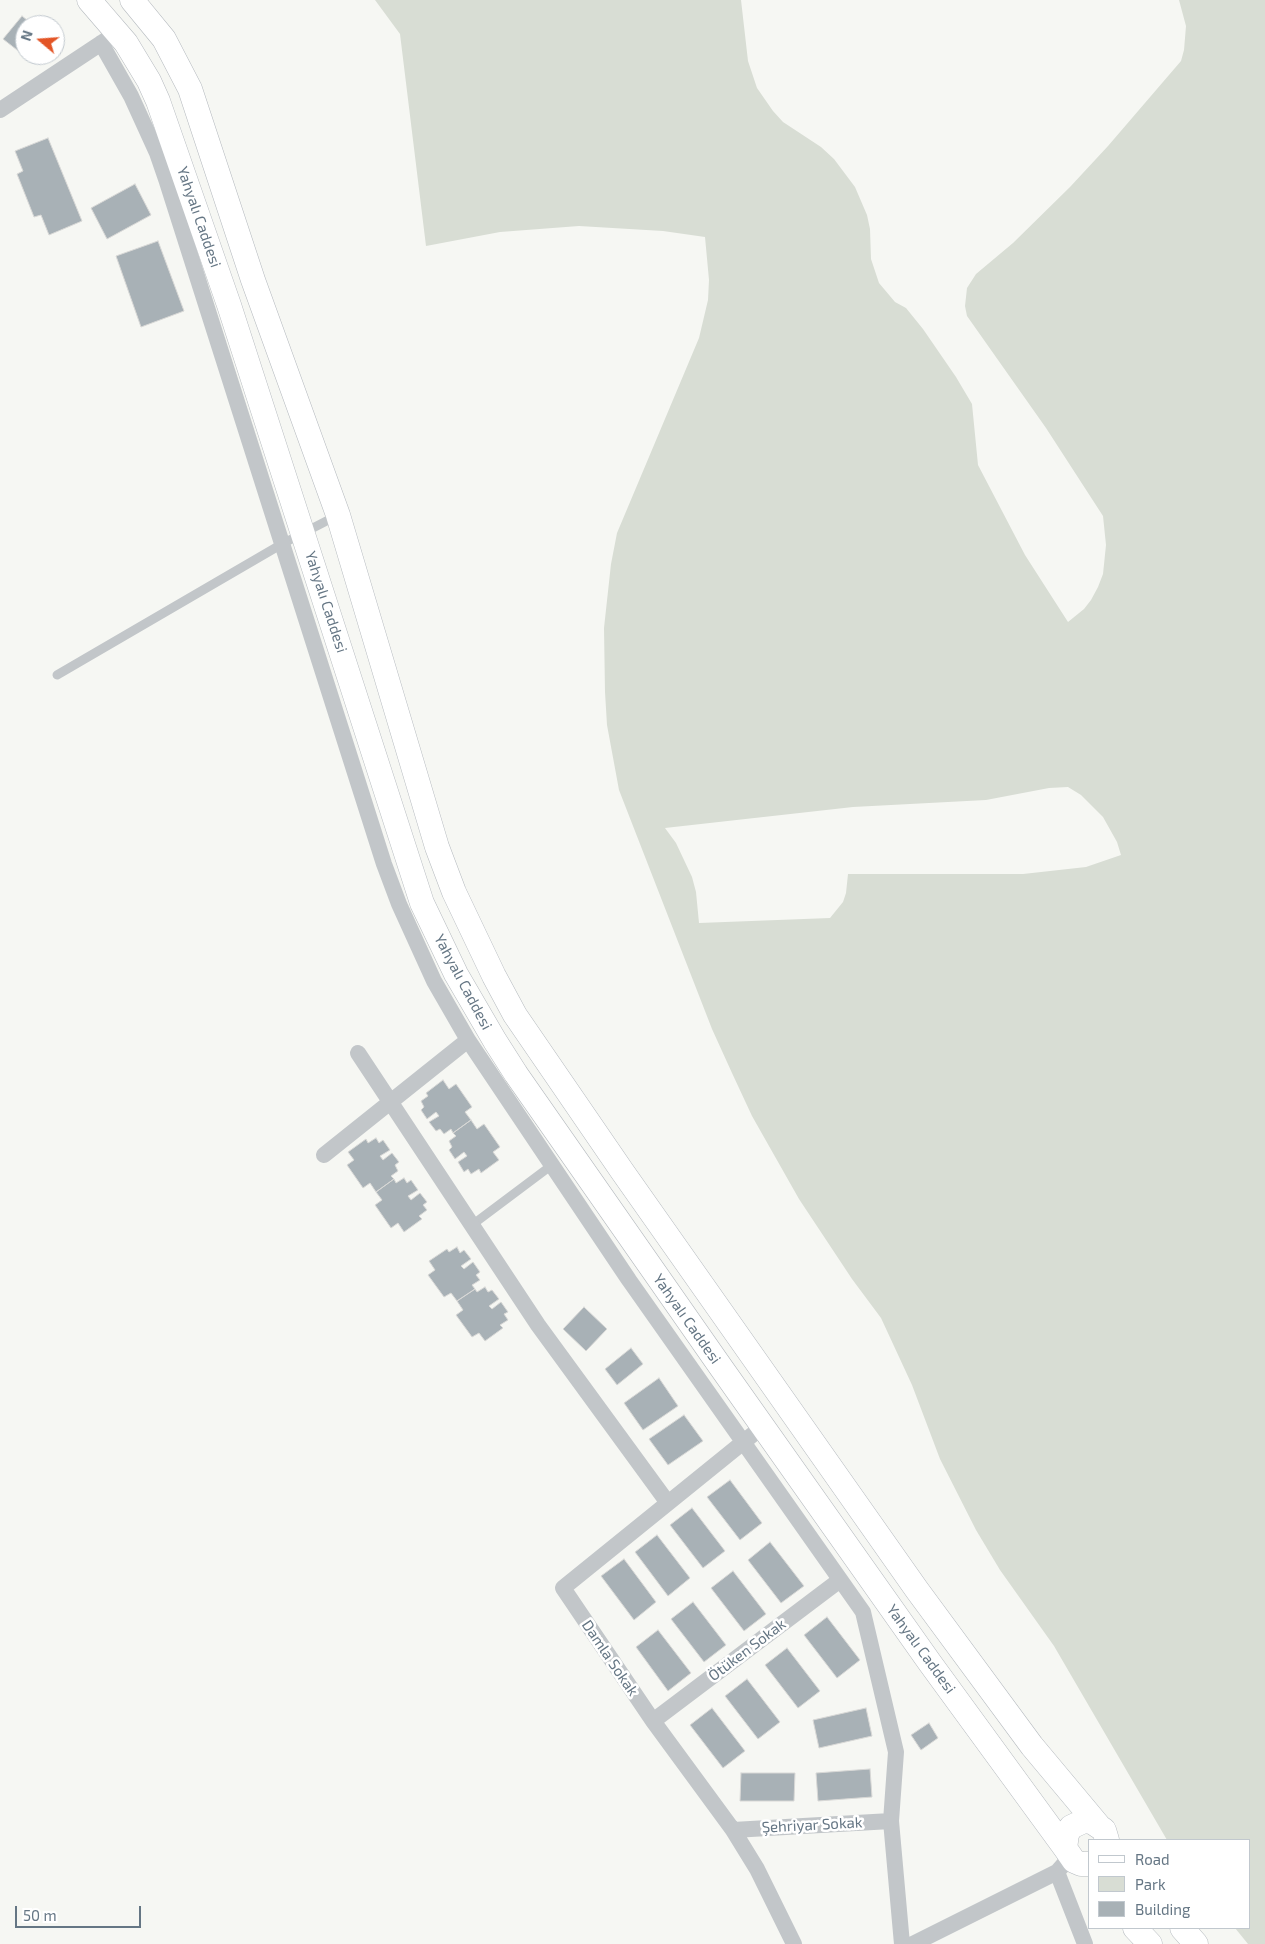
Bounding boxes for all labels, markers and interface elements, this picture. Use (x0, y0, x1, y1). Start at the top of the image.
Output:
north arrow (15, 15, 65, 65)
text: N (17, 28, 36, 43)
street label: Yahyalı Caddesi (173, 164, 225, 270)
street label: Yahyalı Caddesi (301, 549, 351, 655)
street label: Yahyalı Caddesi (430, 931, 496, 1033)
street label: Yahyalı Caddesi (649, 1271, 725, 1367)
street label: Yahyalı Caddesi (883, 1601, 959, 1697)
street label: Ötüken Sokak (705, 1615, 789, 1685)
street label: Damla Sokak (578, 1617, 642, 1699)
street label: Şehriyar Sokak (761, 1813, 863, 1837)
legend (1088, 1839, 1250, 1929)
text: Road (1135, 1850, 1170, 1868)
text: Park (1135, 1875, 1166, 1893)
scale bar (18, 1896, 144, 1928)
text: Building (1135, 1900, 1190, 1918)
text: 50 m (23, 1906, 57, 1924)

